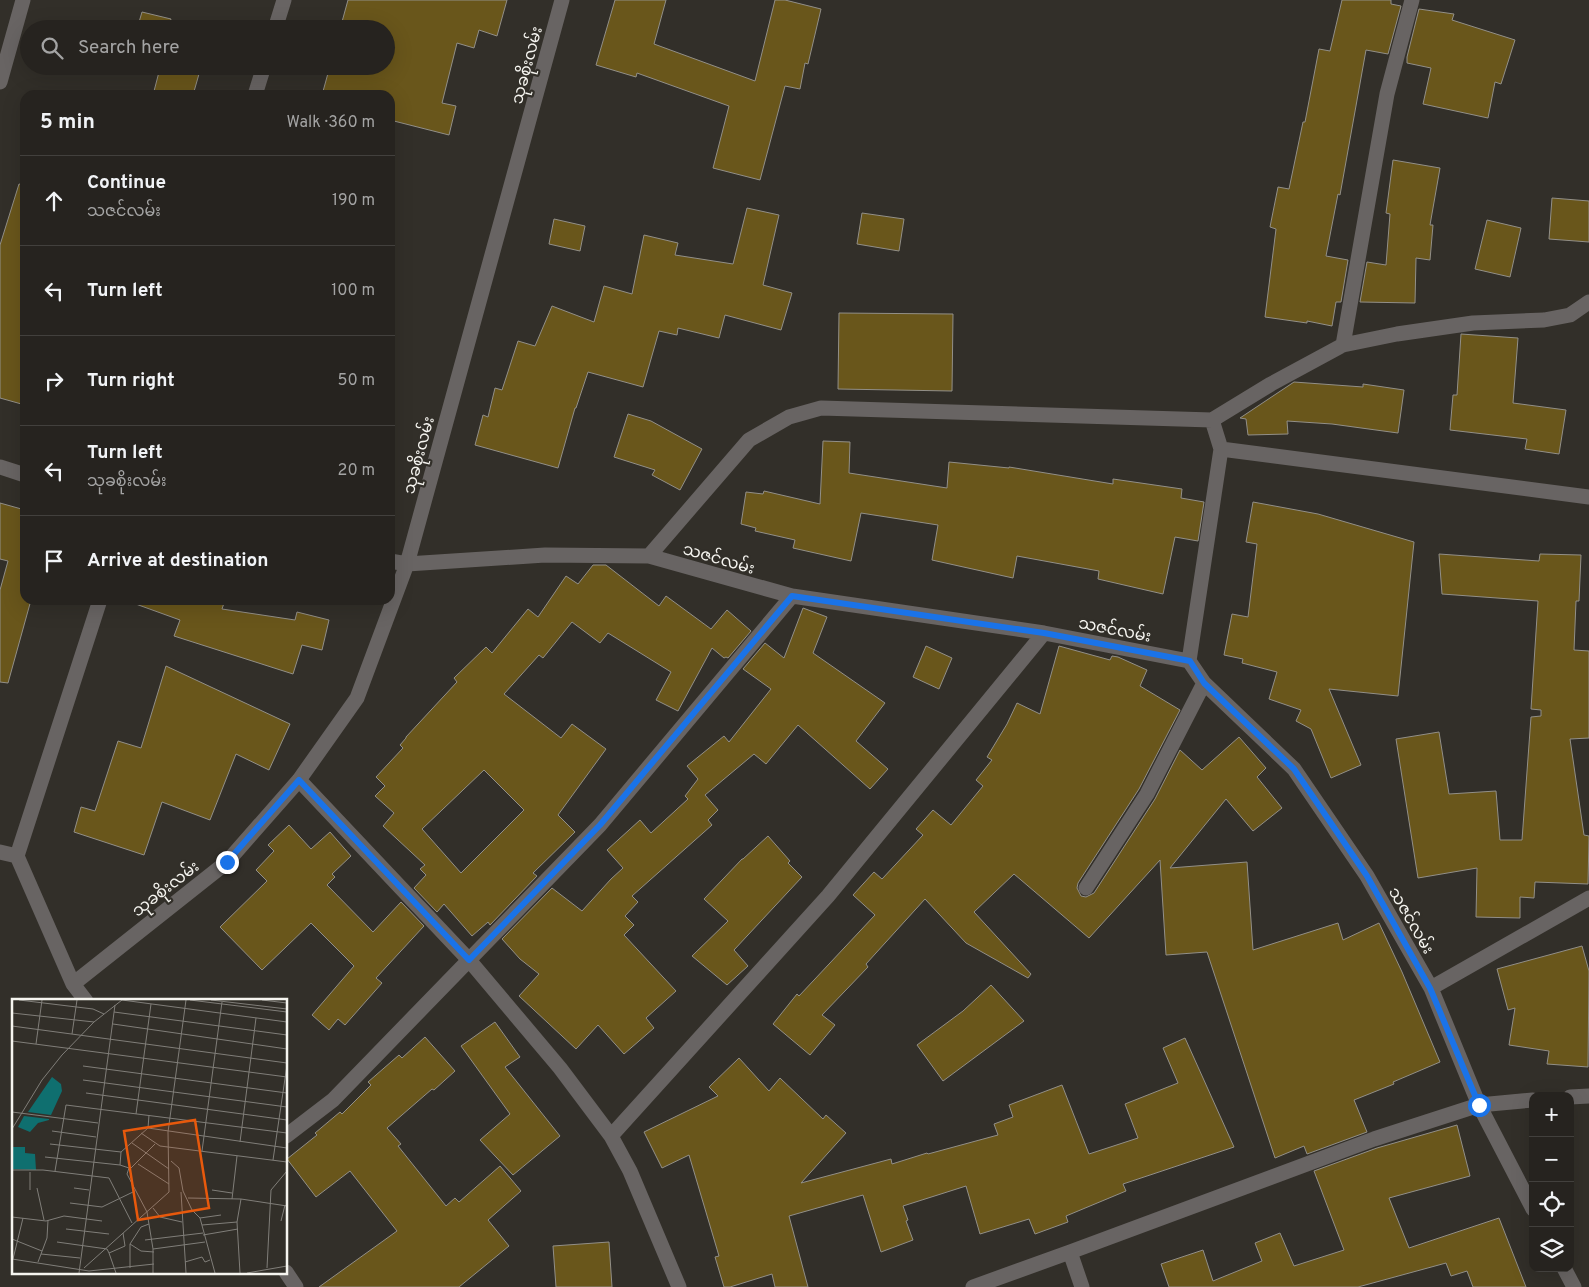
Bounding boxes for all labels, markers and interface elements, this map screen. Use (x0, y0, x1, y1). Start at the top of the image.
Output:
search box (20, 20, 395, 75)
street label: သုခစိုးလမ်း (505, 24, 551, 107)
icon: search (38, 34, 66, 62)
text: Search here (78, 36, 180, 60)
text: 5 min (40, 109, 95, 136)
text: Walk · 360 m (287, 113, 375, 133)
text: Continue (87, 171, 166, 195)
icon: ahead (40, 187, 68, 215)
text: 190 m (332, 191, 375, 211)
text: သဇင်လမ်း (87, 202, 161, 222)
icon: left (40, 277, 68, 305)
text: Turn left (87, 279, 163, 303)
text: 100 m (331, 281, 375, 301)
icon: right (40, 367, 68, 395)
text: Turn right (87, 369, 175, 393)
text: 50 m (338, 371, 375, 391)
street label: သုခစိုးလမ်း (397, 414, 443, 497)
text: Turn left (87, 441, 163, 465)
icon: left (40, 457, 68, 485)
text: 20 m (338, 461, 375, 481)
text: သုခစိုးလမ်း (87, 472, 167, 492)
street label: သဇင်လမ်း (680, 537, 757, 580)
icon: arrive (40, 547, 68, 575)
text: Arrive at destination (87, 549, 268, 573)
street label: သဇင်လမ်း (1077, 611, 1153, 648)
route end (216, 851, 239, 874)
street label: သုခစိုးလမ်း (127, 855, 206, 924)
street label: သဇင်လမ်း (1383, 883, 1440, 958)
inset map (12, 999, 288, 1274)
map controls (1529, 1092, 1574, 1272)
button: + (1529, 1092, 1574, 1137)
route start (1468, 1094, 1491, 1117)
button: − (1529, 1137, 1574, 1182)
button: locate (1529, 1182, 1574, 1227)
button: layers (1529, 1227, 1574, 1272)

